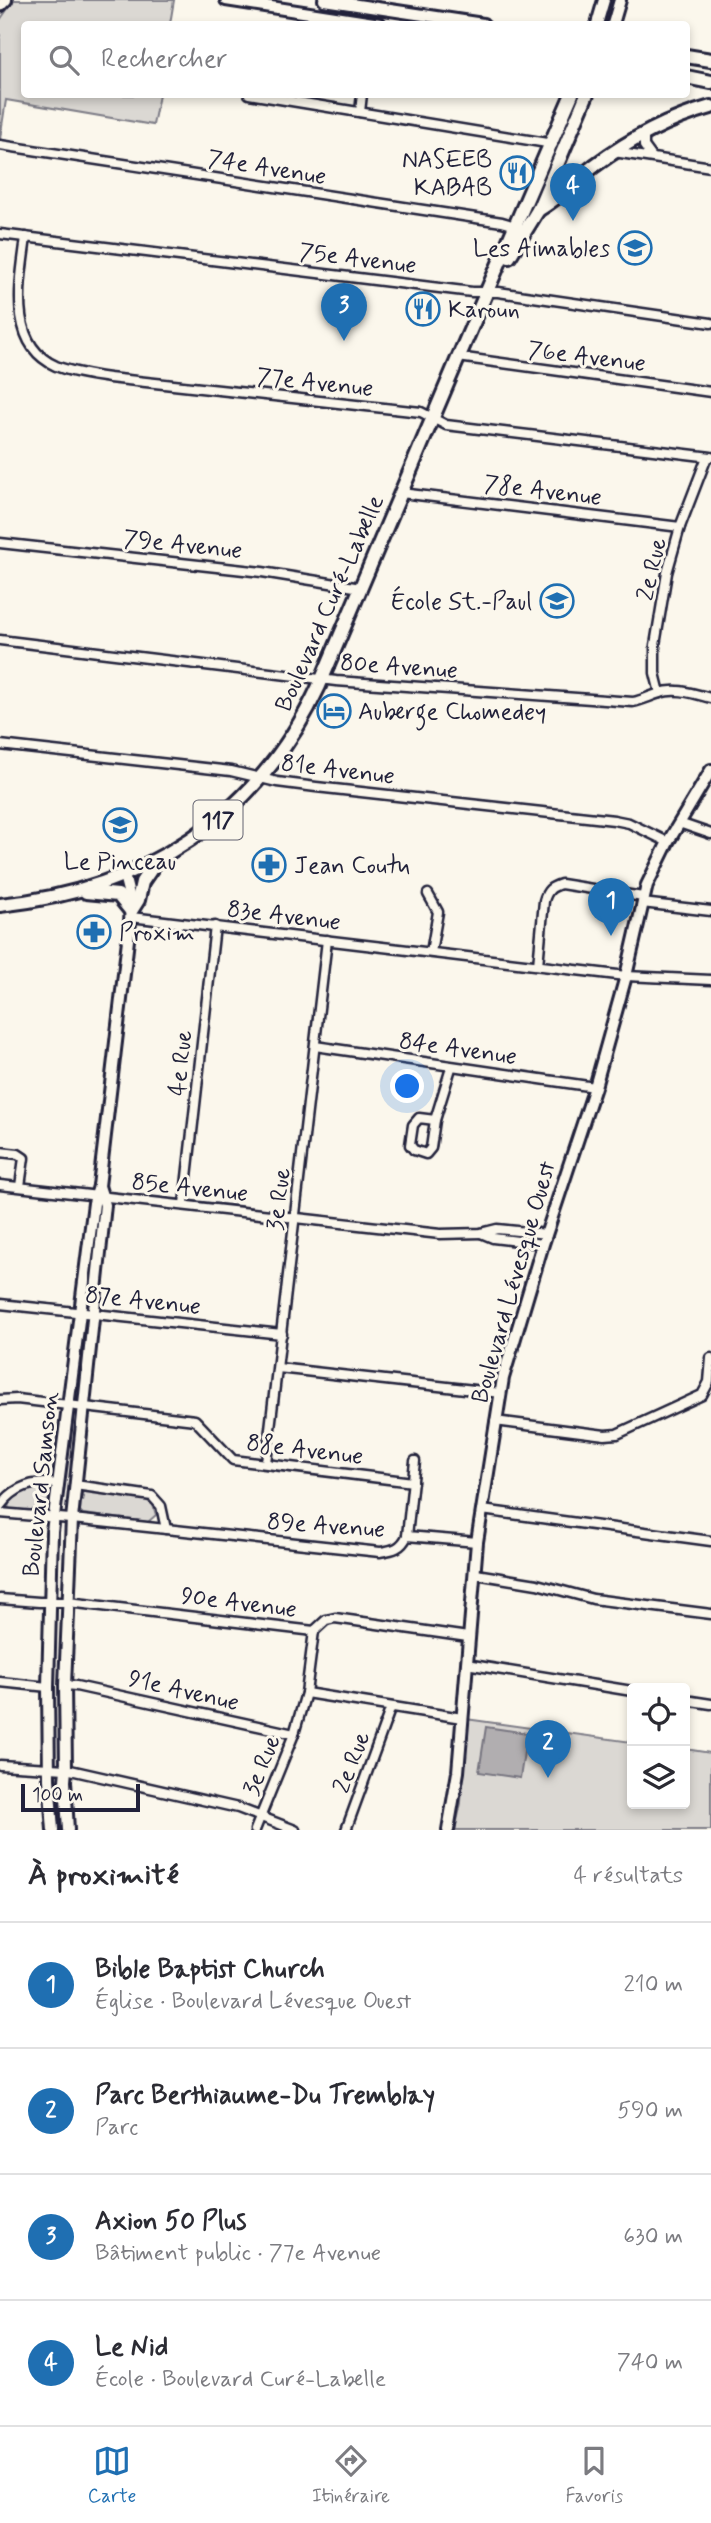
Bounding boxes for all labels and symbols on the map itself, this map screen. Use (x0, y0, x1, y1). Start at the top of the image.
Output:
street label: 74e Avenue (205, 144, 328, 193)
place label: NASEEB KABAB (402, 145, 492, 204)
restaurant icon: NASEEB KABAB (498, 154, 536, 192)
pin: 4 (550, 163, 596, 221)
school or university icon: Les Aimables (616, 229, 654, 267)
place label: Les Aimables (473, 234, 610, 265)
street label: 75e Avenue (297, 237, 418, 282)
pin: 3 (321, 283, 367, 341)
restaurant icon: Karoun (404, 290, 442, 328)
place label: Karoun (448, 295, 520, 326)
street label: 76e Avenue (526, 335, 647, 380)
street label: 77e Avenue (255, 362, 375, 405)
street label: 78e Avenue (482, 469, 603, 514)
street label: Boulevard Curé-Labelle (269, 490, 392, 717)
street label: 79e Avenue (122, 524, 244, 567)
street label: 2e Rue (630, 535, 675, 604)
school or university icon: École St.-Paul (538, 582, 576, 620)
place label: École St.-Paul (391, 585, 532, 618)
street label: 80e Avenue (339, 648, 459, 687)
hotel icon: Auberge Chomedey (315, 692, 353, 730)
place label: Auberge Chomedey (358, 697, 546, 731)
street label: 81e Avenue (279, 748, 396, 793)
road number: 117 (194, 800, 242, 840)
school or university icon: Le Pinceau (101, 806, 139, 844)
pharmacy icon: Jean Coutu (250, 846, 288, 884)
place label: Le Pinceau (64, 847, 176, 878)
place label: Jean Coutu (294, 851, 410, 882)
pin: 1 (588, 878, 634, 936)
street label: 83e Avenue (225, 894, 342, 939)
pharmacy icon: Proxim (75, 913, 113, 951)
place label: Proxim (119, 918, 195, 949)
street label: 84e Avenue (397, 1026, 519, 1073)
street label: 4e Rue (163, 1029, 200, 1098)
your location (390, 1069, 424, 1103)
street label: Boulevard Lévesque Ouest (465, 1157, 564, 1407)
street label: 3e Rue (260, 1166, 299, 1232)
street label: 85e Avenue (130, 1167, 250, 1210)
street label: 87e Avenue (83, 1280, 202, 1323)
street label: Boulevard Samson (16, 1390, 67, 1578)
street label: 88e Avenue (245, 1428, 365, 1473)
street label: 89e Avenue (266, 1507, 386, 1546)
street label: 90e Avenue (179, 1581, 298, 1626)
street label: 91e Avenue (125, 1664, 242, 1719)
pin: 2 (525, 1720, 571, 1778)
street label: 2e Rue (327, 1727, 378, 1798)
street label: 3e Rue (236, 1731, 289, 1800)
scale bar (21, 1781, 140, 1813)

